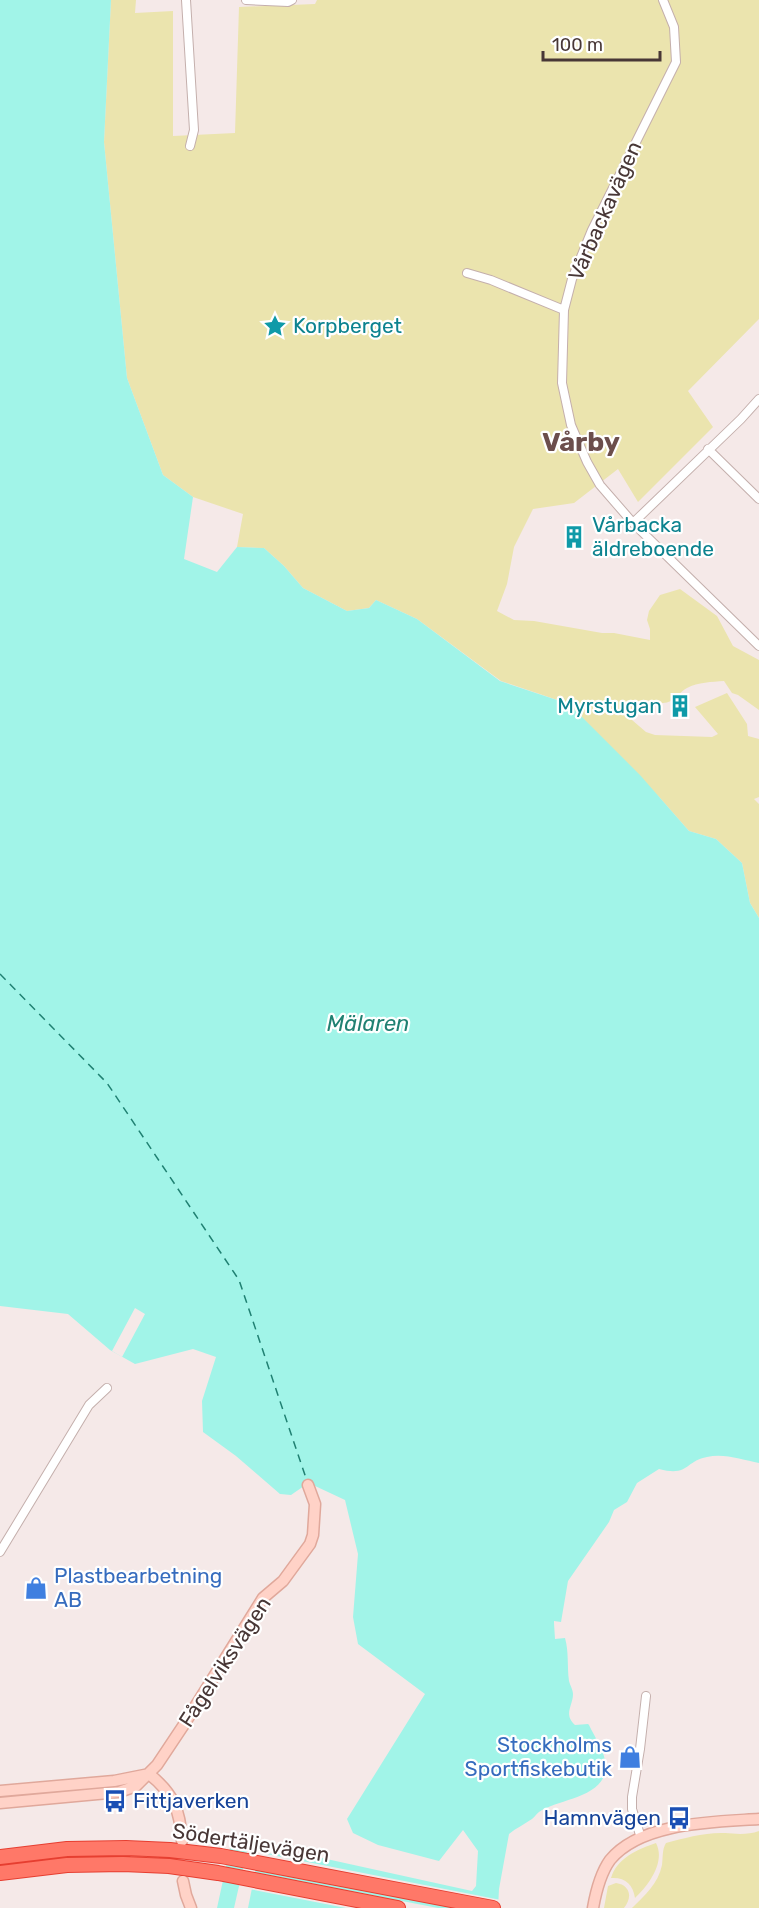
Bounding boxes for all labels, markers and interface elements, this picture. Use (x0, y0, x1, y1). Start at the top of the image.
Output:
scale bar (543, 24, 660, 62)
text: 100 m (552, 34, 603, 56)
street label: Vårbackavägen (563, 137, 646, 284)
place icon: Korpberget (262, 313, 288, 339)
place label: Korpberget (293, 313, 402, 338)
district label: Vårby (542, 426, 620, 458)
place label: Vårbacka äldreboende (592, 512, 714, 561)
building icon: Vårbacka äldreboende (561, 524, 587, 550)
place label: Myrstugan (557, 693, 662, 718)
building icon: Myrstugan (667, 693, 693, 719)
water label: Mälaren (327, 1010, 409, 1037)
place label: Plastbearbetning AB (54, 1563, 222, 1612)
shop icon: Plastbearbetning AB (23, 1575, 49, 1601)
street label: Fågelviksvägen (173, 1592, 276, 1732)
place label: Stockholms Sportfiskebutik (465, 1732, 612, 1781)
shop icon: Stockholms Sportfiskebutik (617, 1744, 643, 1770)
bus stop icon: Fittjaverken (102, 1788, 128, 1814)
place label: Fittjaverken (133, 1788, 249, 1813)
place label: Hamnvägen (544, 1805, 661, 1830)
bus stop icon: Hamnvägen (666, 1805, 692, 1831)
street label: Södertäljevägen (171, 1818, 331, 1867)

